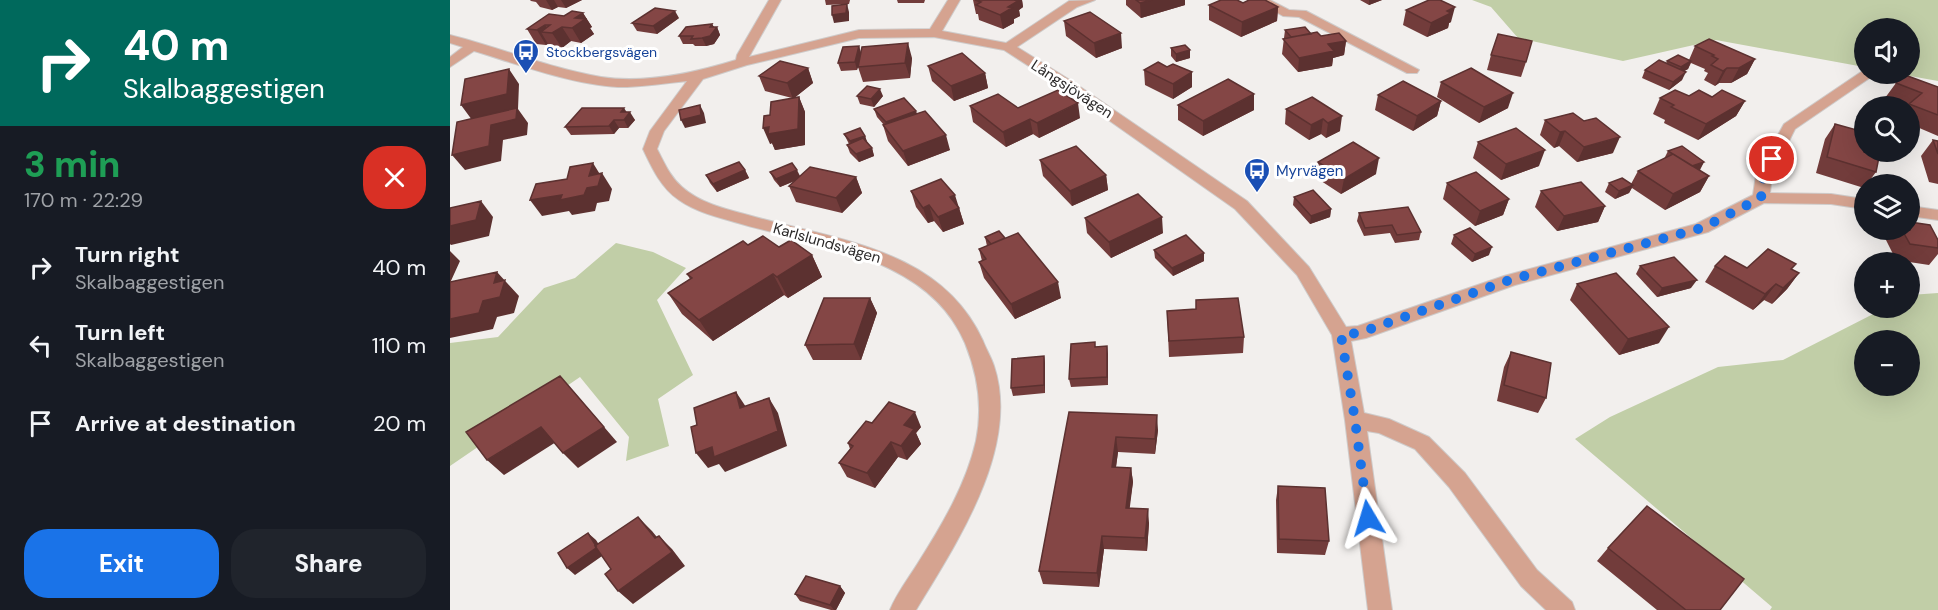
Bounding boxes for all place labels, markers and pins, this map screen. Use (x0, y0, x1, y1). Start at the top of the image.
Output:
bus stop icon: Stockbergsvägen (511, 37, 541, 75)
place label: Stockbergsvägen (546, 43, 657, 61)
pin (1746, 133, 1797, 184)
bus stop icon: Myrvägen (1242, 156, 1272, 194)
place label: Myrvägen (1276, 161, 1343, 181)

